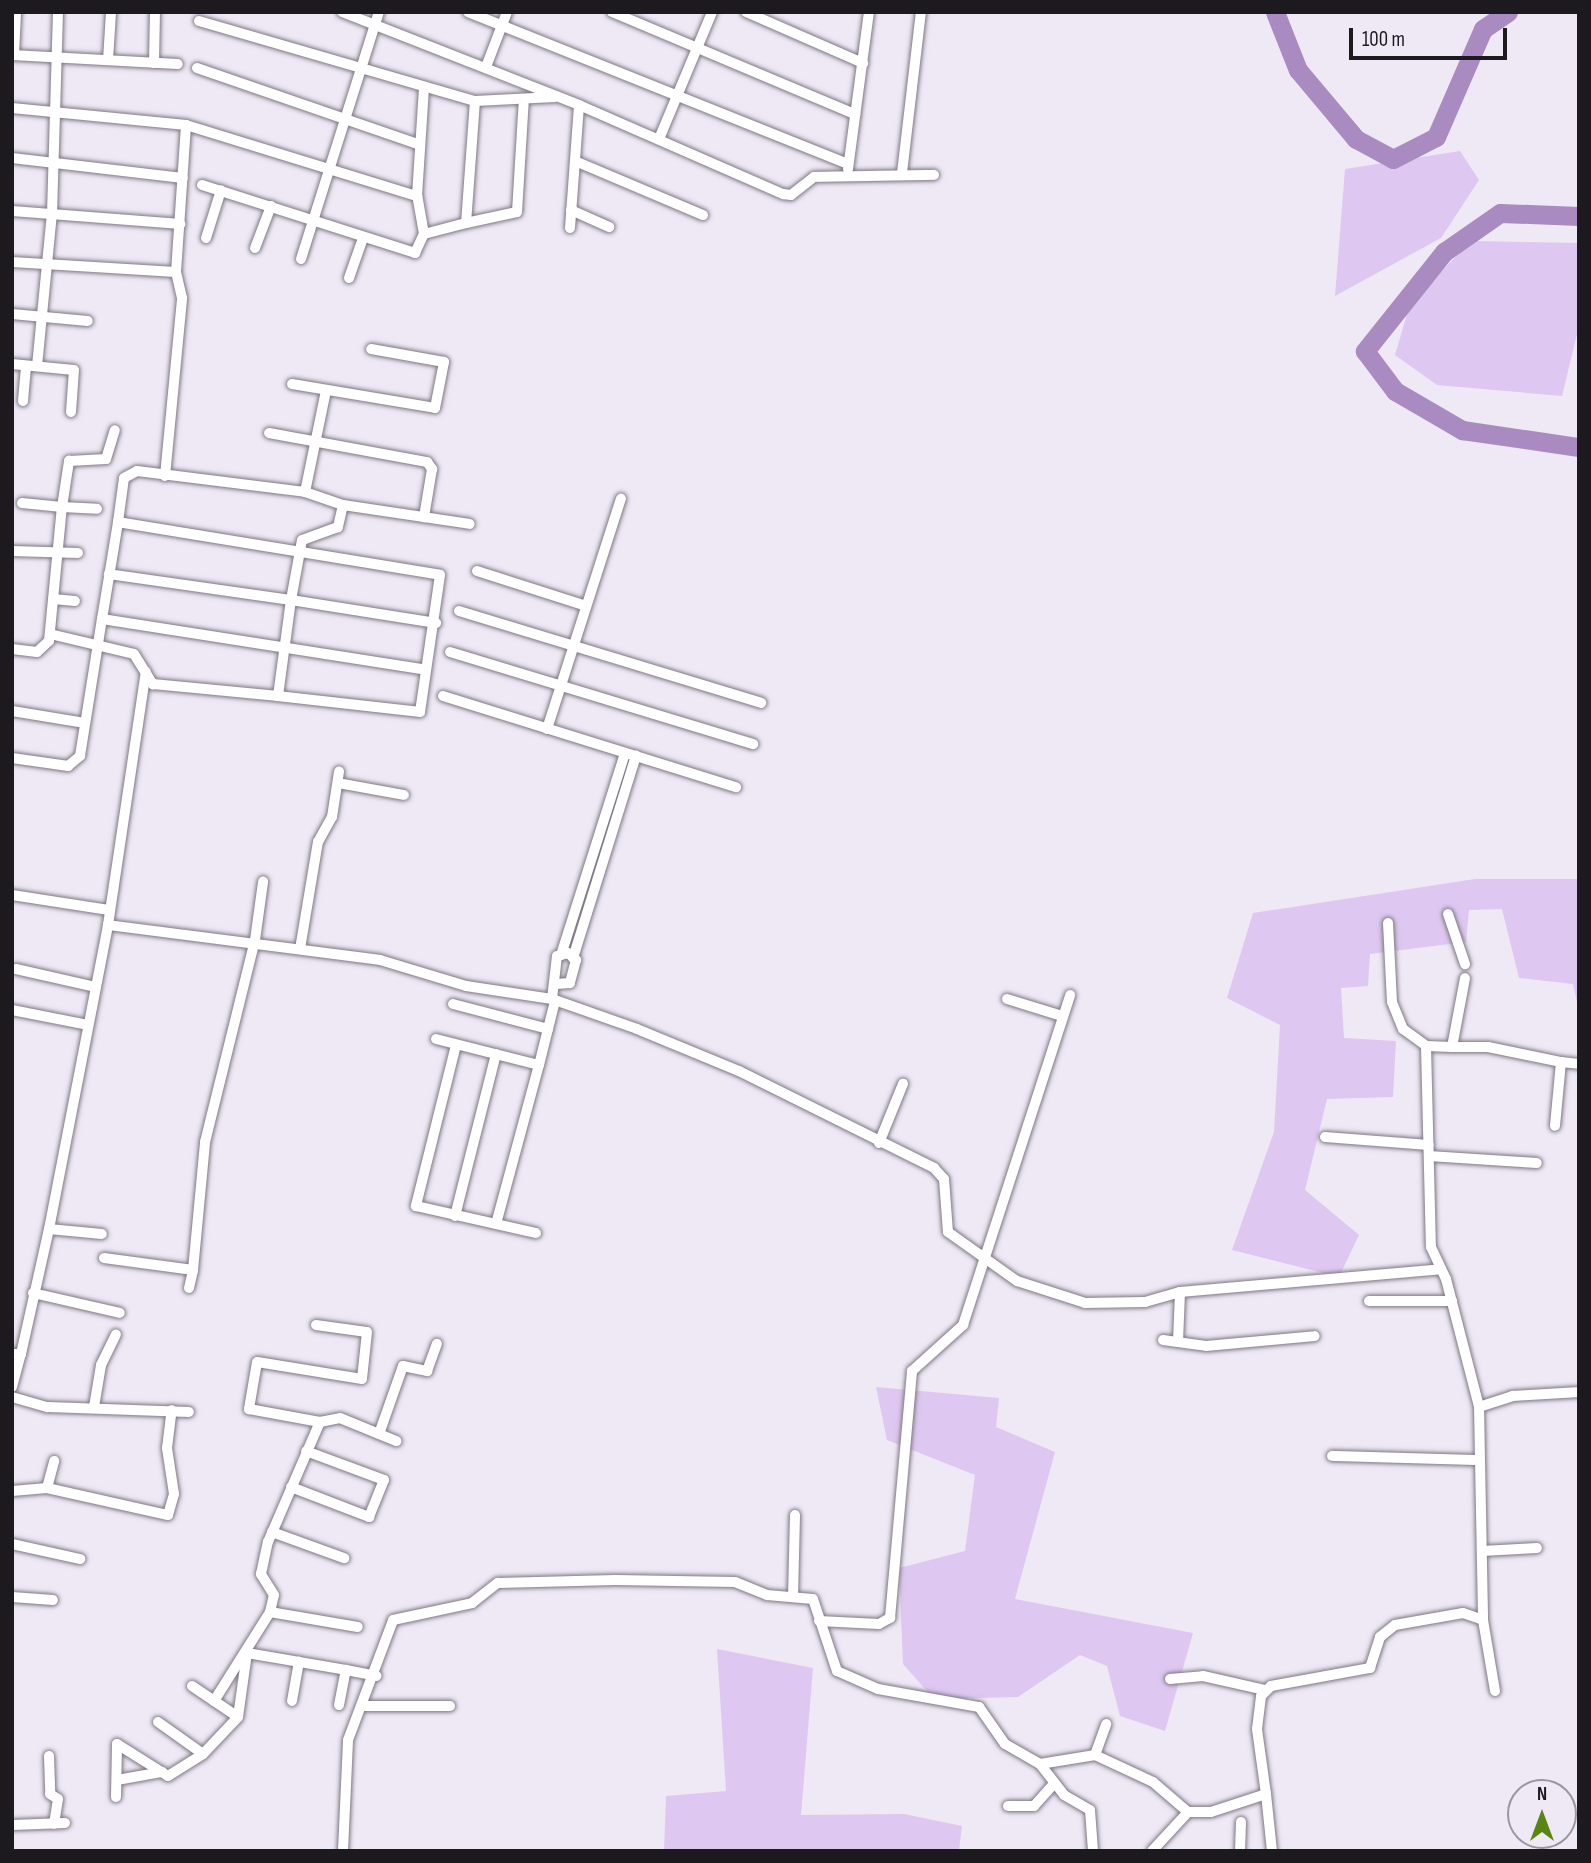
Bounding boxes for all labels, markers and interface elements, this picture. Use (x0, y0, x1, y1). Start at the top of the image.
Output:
scale bar (1353, 14, 1510, 58)
text: 100 m (1362, 27, 1405, 52)
north arrow (1507, 1779, 1577, 1849)
text: N (1537, 1783, 1547, 1806)

